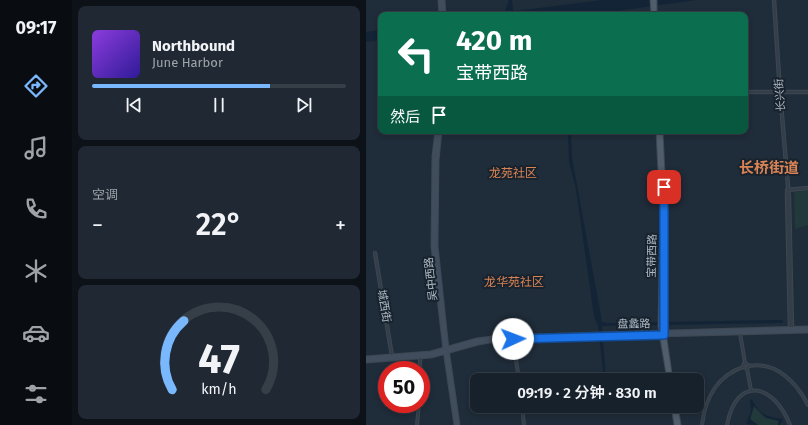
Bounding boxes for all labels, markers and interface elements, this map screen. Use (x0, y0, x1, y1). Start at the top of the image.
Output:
text: 09:17 (16, 17, 56, 39)
text: 420 m (456, 24, 532, 57)
icon: left (390, 28, 442, 80)
text: Northbound (152, 37, 235, 55)
text: June Harbor (152, 55, 223, 70)
text: 宝带西路 (456, 62, 528, 84)
icon: directions (22, 72, 50, 100)
street label: 长兴街 (772, 78, 788, 112)
icon: previous (123, 94, 145, 116)
icon: pause (208, 94, 230, 116)
icon: next (293, 94, 315, 116)
icon: arrive (428, 104, 450, 126)
text: 然后 (390, 108, 420, 126)
icon: music (22, 134, 50, 162)
district label: 长桥街道 (739, 159, 799, 177)
district label: 龙苑社区 (489, 166, 537, 180)
pin (647, 170, 681, 204)
icon: arrive (653, 176, 675, 198)
text: 空调 (92, 187, 118, 202)
icon: phone (22, 195, 50, 223)
text: 22° (196, 207, 242, 243)
text: − (92, 212, 103, 239)
text: + (335, 212, 346, 239)
street label: 宝带西路 (645, 234, 659, 278)
street label: 吴中西路 (422, 256, 440, 302)
icon: climate (22, 257, 50, 285)
district label: 龙华苑社区 (484, 275, 544, 289)
street label: 城西街 (375, 289, 393, 323)
street label: 盘蠡路 (617, 317, 651, 331)
position arrow (492, 318, 534, 360)
icon: car (22, 319, 50, 347)
text: 47 (198, 334, 240, 384)
speed limit sign: 50 (378, 361, 430, 413)
icon: filters (22, 380, 50, 408)
text: km/h (201, 381, 237, 398)
text: 09:19 · 2 分钟 · 830 m (517, 384, 657, 402)

